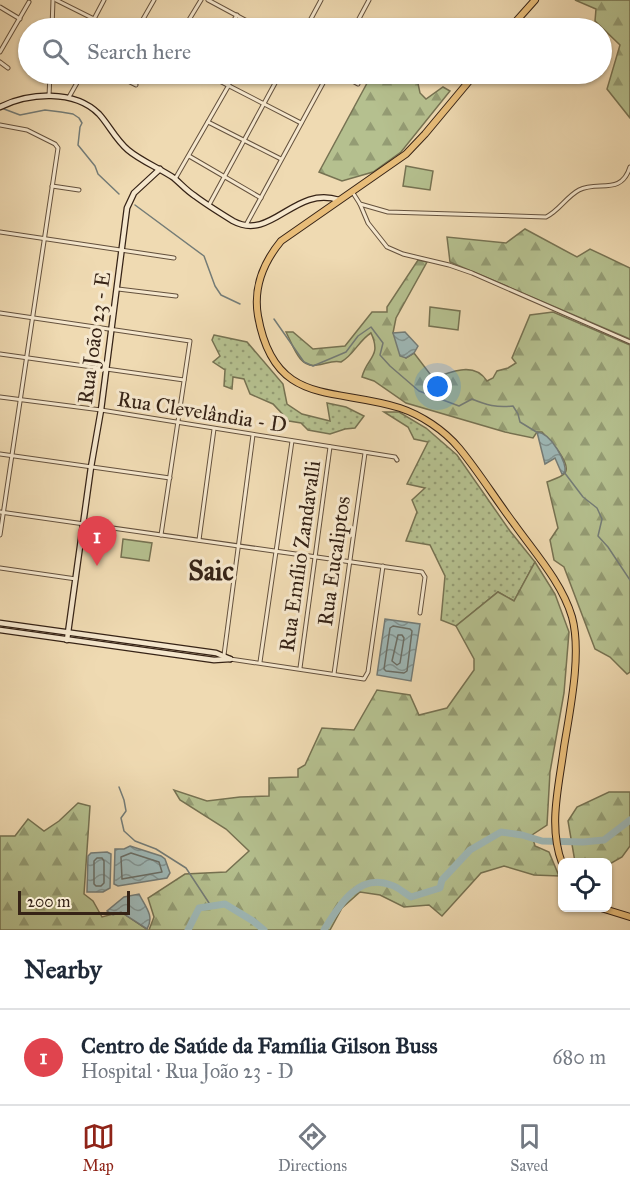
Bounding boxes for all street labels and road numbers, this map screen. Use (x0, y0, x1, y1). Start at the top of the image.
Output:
street label: Rua João 23 - E (72, 270, 116, 406)
street label: Rua Clevelândia - D (115, 386, 289, 438)
street label: Rua Emílio Zandavalli (274, 458, 326, 653)
street label: Rua Eucaliptos (312, 494, 356, 628)

